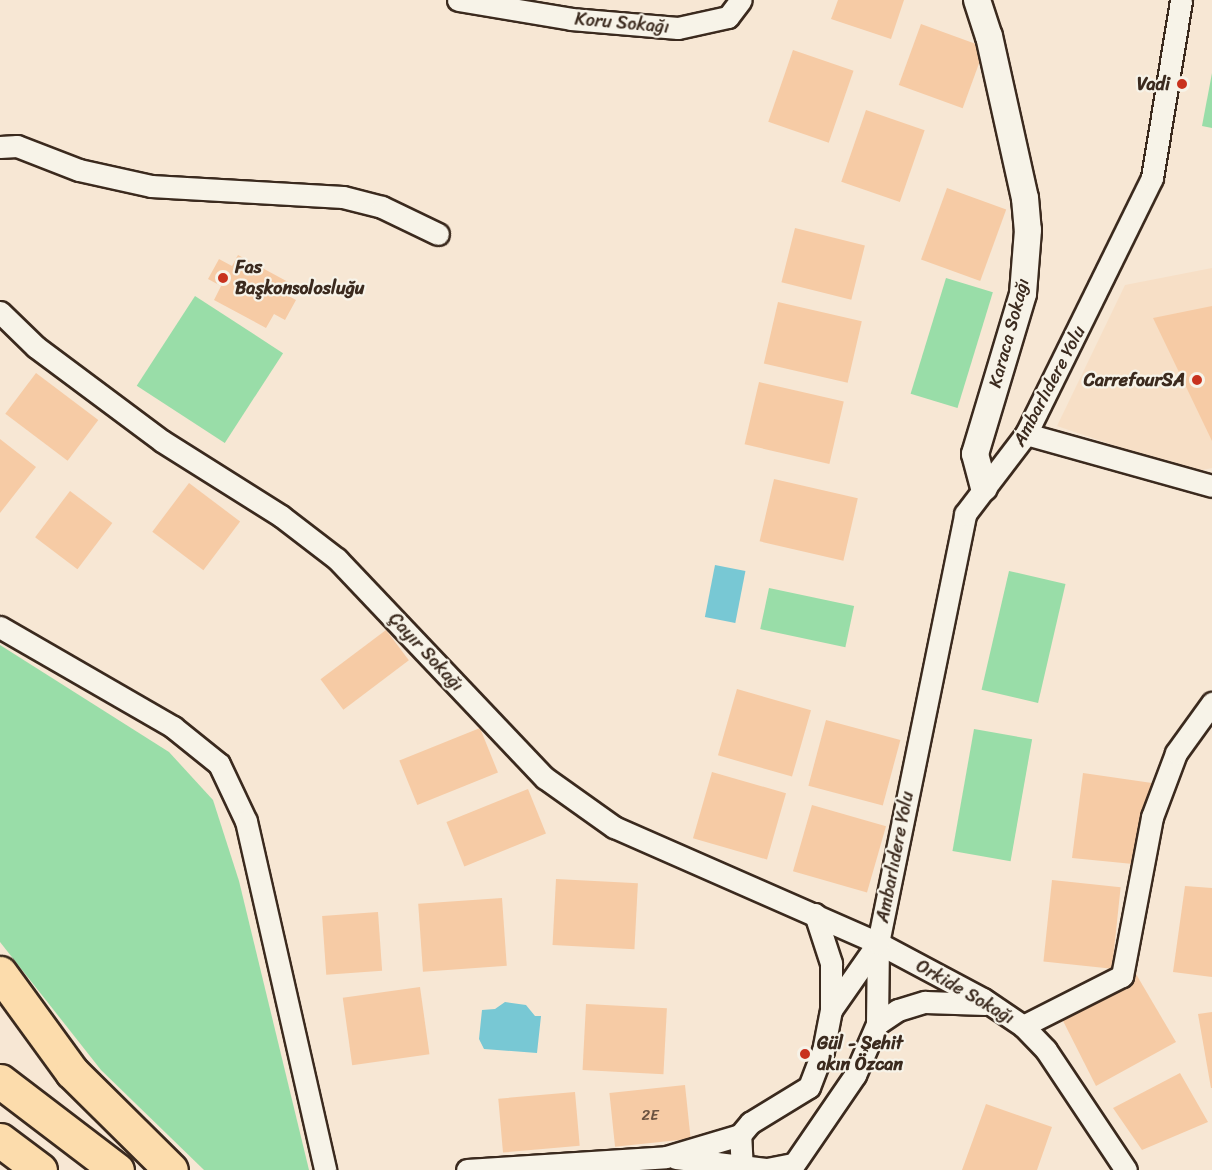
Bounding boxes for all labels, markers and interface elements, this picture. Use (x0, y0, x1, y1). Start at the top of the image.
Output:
street label: Koru Sokağı (574, 8, 670, 38)
place label: Vadi (1137, 73, 1170, 95)
marker: Vadi (1175, 77, 1189, 91)
place label: Fas Başkonsolosluğu (235, 257, 364, 300)
marker: Fas Başkonsolosluğu (216, 271, 230, 285)
street label: Karaca Sokağı (984, 276, 1034, 390)
street label: Ambarlıdere Yolu (1008, 322, 1090, 450)
place label: CarrefourSA (1084, 369, 1185, 391)
marker: CarrefourSA (1190, 373, 1204, 387)
street label: Çayır Sokağı (384, 608, 468, 696)
street label: Ambarlıdere Yolu (872, 789, 918, 925)
street label: Orkide Sokağı (912, 955, 1018, 1029)
place label: Gül - Şehit akın Özcan (817, 1033, 904, 1076)
marker: Gül - Şehit akın Özcan (798, 1047, 812, 1061)
house number: 2E (642, 1107, 658, 1125)

